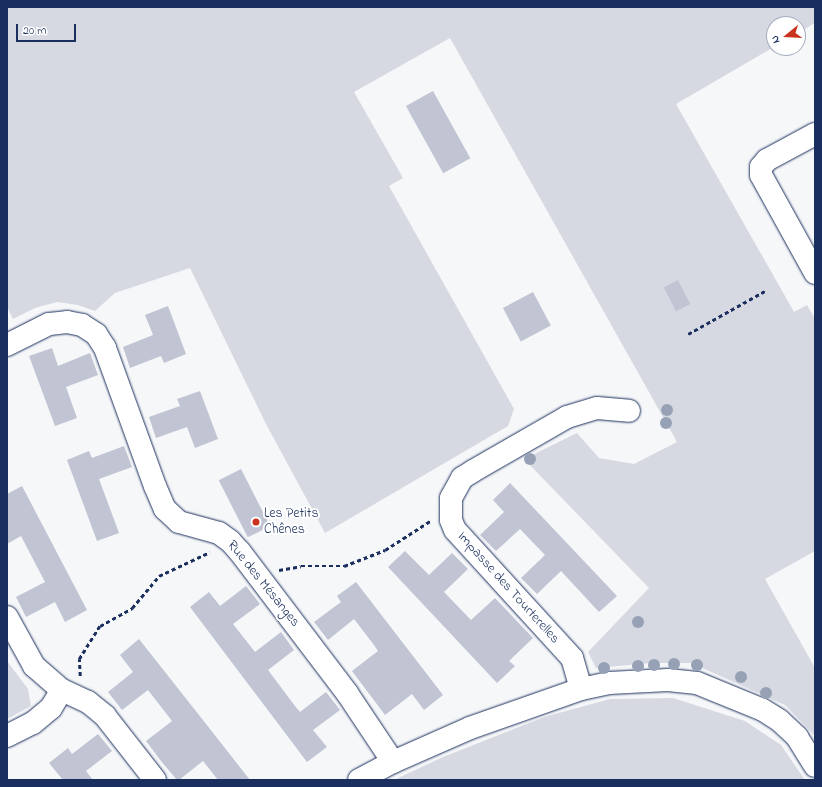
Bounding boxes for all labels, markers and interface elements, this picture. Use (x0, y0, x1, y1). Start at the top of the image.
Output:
scale bar (18, 16, 78, 42)
north arrow (766, 16, 806, 56)
text: 20 m (23, 22, 46, 40)
text: N (767, 33, 784, 45)
place label: Les Petits Chênes (264, 506, 319, 538)
marker: Les Petits Chênes (251, 517, 261, 527)
street label: Impasse des Tourterelles (453, 529, 563, 647)
street label: Rue des Mésanges (223, 537, 303, 631)

